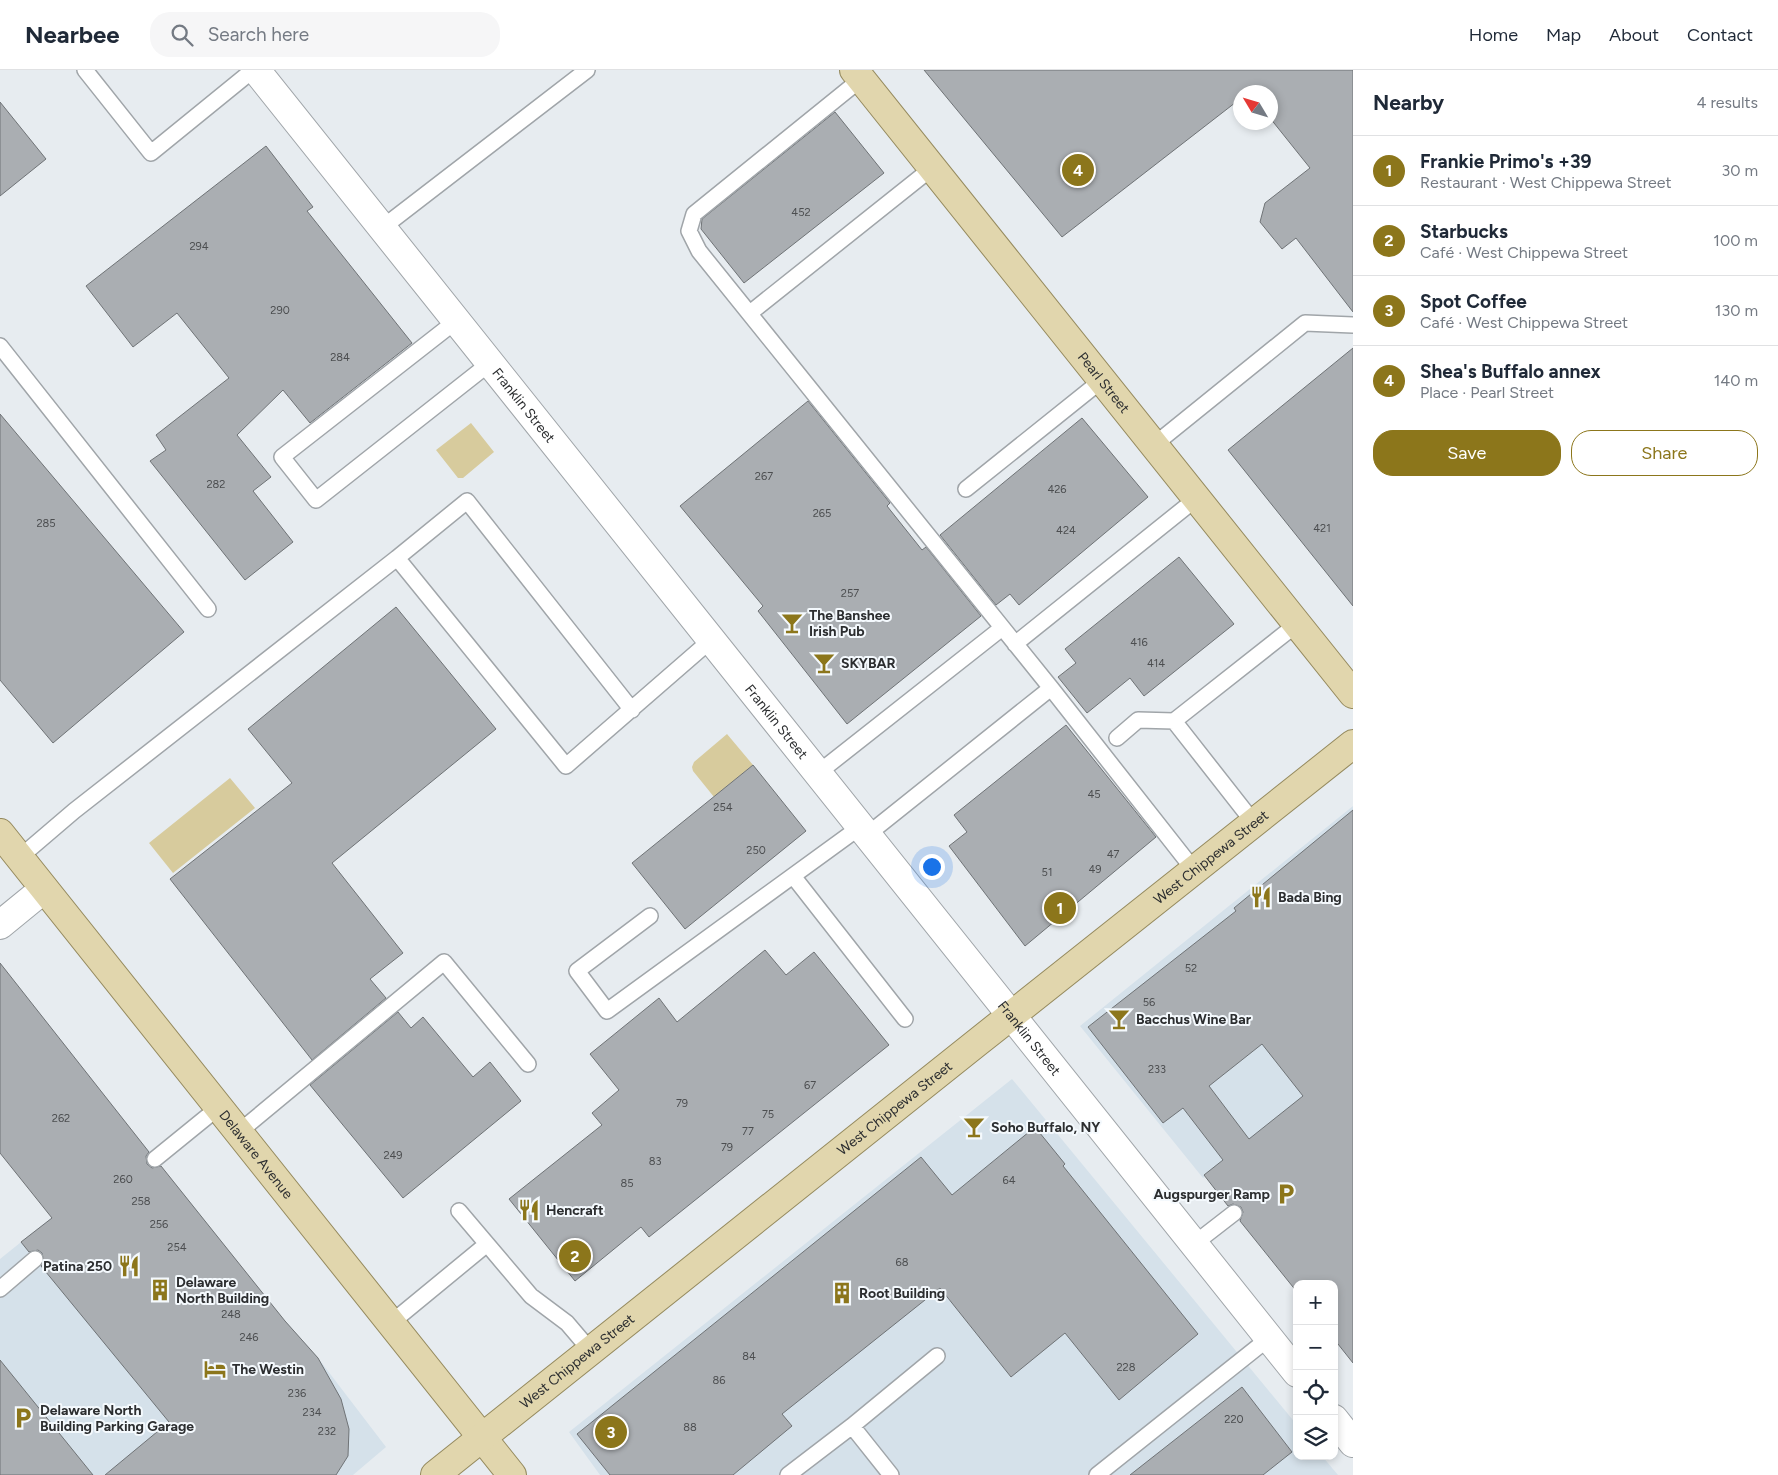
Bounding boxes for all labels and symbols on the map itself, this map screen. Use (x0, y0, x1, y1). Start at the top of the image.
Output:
north arrow (1233, 85, 1278, 130)
pin: 4 (1062, 151, 1094, 189)
house number: 452 (791, 206, 811, 219)
house number: 294 (189, 240, 209, 253)
house number: 290 (270, 304, 290, 317)
street label: Pearl Street (1074, 349, 1133, 417)
house number: 284 (330, 351, 350, 364)
street label: Franklin Street (488, 365, 558, 446)
house number: 267 (755, 470, 773, 483)
house number: 282 (206, 478, 226, 491)
house number: 426 (1047, 483, 1067, 496)
house number: 265 (813, 507, 831, 520)
house number: 285 (36, 517, 56, 530)
house number: 421 (1313, 522, 1331, 535)
house number: 424 (1056, 524, 1076, 537)
house number: 257 (841, 587, 859, 600)
place label: The Banshee Irish Pub (809, 607, 890, 640)
bar icon: The Banshee Irish Pub (779, 610, 805, 636)
house number: 416 (1130, 636, 1148, 649)
bar icon: SKYBAR (811, 650, 837, 676)
place label: SKYBAR (841, 655, 895, 672)
house number: 414 (1147, 657, 1165, 670)
street label: Franklin Street (741, 681, 811, 763)
house number: 45 (1087, 788, 1101, 801)
house number: 254 (713, 801, 733, 814)
street label: West Chippewa Street (1150, 807, 1272, 908)
house number: 250 (746, 844, 766, 857)
house number: 47 (1107, 848, 1119, 861)
your location (919, 854, 945, 880)
house number: 49 (1088, 863, 1102, 876)
house number: 51 (1042, 866, 1052, 879)
restaurant icon: Bada Bing (1248, 884, 1274, 910)
pin: 1 (1044, 889, 1076, 927)
place label: Bada Bing (1278, 889, 1342, 906)
house number: 52 (1185, 962, 1197, 975)
house number: 56 (1143, 996, 1155, 1009)
street label: Franklin Street (994, 998, 1064, 1079)
bar icon: Bacchus Wine Bar (1106, 1006, 1132, 1032)
place label: Bacchus Wine Bar (1136, 1011, 1252, 1028)
street label: West Chippewa Street (834, 1058, 956, 1159)
house number: 233 (1148, 1063, 1166, 1076)
house number: 67 (804, 1079, 816, 1092)
house number: 79 (676, 1097, 688, 1110)
street label: Delaware Avenue (215, 1107, 297, 1203)
house number: 75 (762, 1108, 774, 1121)
house number: 262 (52, 1112, 70, 1125)
bar icon: Soho Buffalo, NY (961, 1114, 987, 1140)
place label: Soho Buffalo, NY (991, 1119, 1100, 1136)
house number: 77 (742, 1125, 754, 1138)
house number: 79 (721, 1141, 733, 1154)
house number: 249 (383, 1149, 403, 1162)
house number: 83 (649, 1155, 661, 1168)
house number: 260 (113, 1173, 133, 1186)
house number: 64 (1002, 1174, 1016, 1187)
house number: 85 (620, 1177, 634, 1190)
parking icon: Augspurger Ramp (1273, 1181, 1299, 1207)
place label: Augspurger Ramp (1154, 1186, 1270, 1203)
house number: 258 (131, 1195, 151, 1208)
restaurant icon: Hencraft (516, 1197, 542, 1223)
place label: Hencraft (546, 1202, 604, 1219)
house number: 256 (150, 1218, 168, 1231)
pin: 2 (559, 1237, 591, 1275)
house number: 254 (167, 1241, 187, 1254)
restaurant icon: Patina 250 (116, 1253, 142, 1279)
house number: 68 (896, 1256, 909, 1269)
place label: Patina 250 (43, 1258, 112, 1275)
place label: Delaware North Building (176, 1274, 269, 1307)
building icon: Delaware North Building (147, 1277, 173, 1303)
building icon: Root Building (829, 1280, 855, 1306)
place label: Root Building (859, 1285, 945, 1302)
house number: 248 (221, 1308, 241, 1321)
street label: West Chippewa Street (517, 1310, 638, 1412)
house number: 246 (239, 1331, 259, 1344)
house number: 84 (742, 1350, 756, 1363)
hotel icon: The Westin (202, 1356, 228, 1382)
place label: The Westin (232, 1361, 304, 1378)
house number: 228 (1116, 1361, 1136, 1374)
house number: 86 (713, 1374, 725, 1387)
house number: 236 (288, 1387, 306, 1400)
place label: Delaware North Building Parking Garage (40, 1402, 194, 1435)
parking icon: Delaware North Building Parking Garage (10, 1405, 36, 1431)
house number: 234 (303, 1406, 322, 1419)
pin: 3 (595, 1413, 627, 1451)
house number: 220 (1224, 1413, 1244, 1426)
house number: 88 (683, 1421, 697, 1434)
house number: 232 (318, 1425, 336, 1438)

